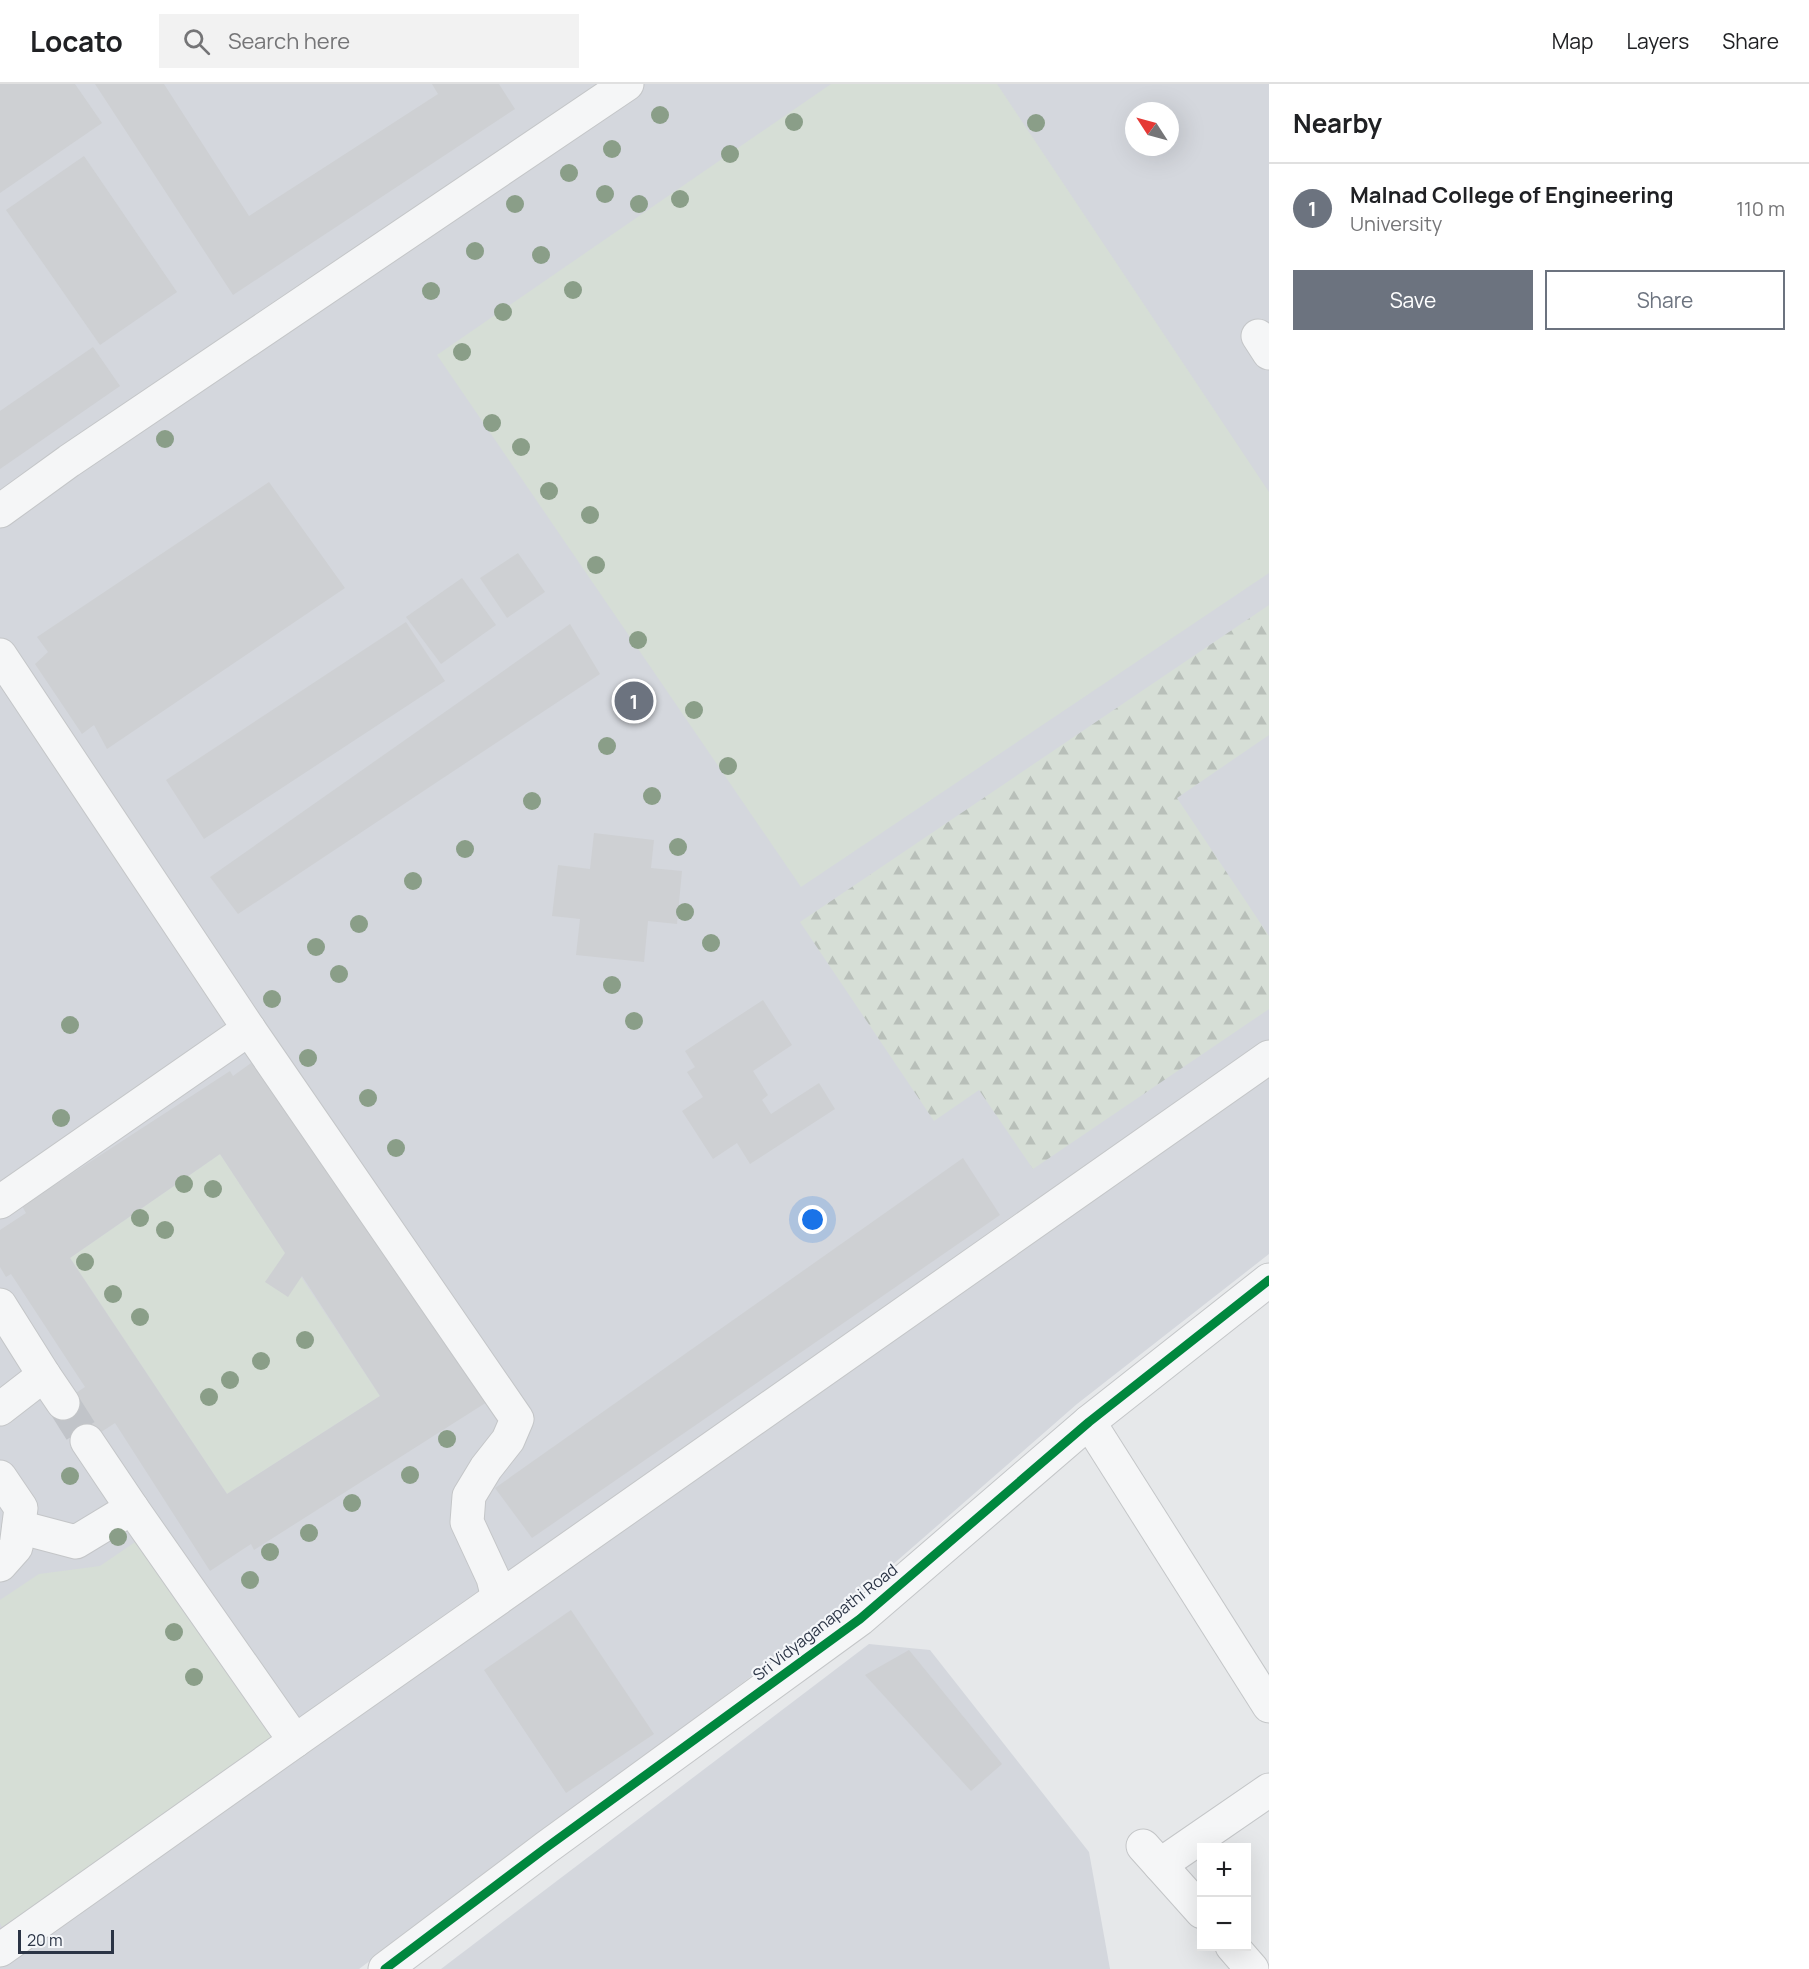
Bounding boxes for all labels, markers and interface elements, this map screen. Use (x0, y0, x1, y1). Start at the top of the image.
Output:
search box (159, 14, 579, 68)
text: Locato (30, 22, 123, 60)
icon: search (180, 25, 213, 58)
text: Search here (228, 26, 350, 56)
text: Map (1552, 27, 1593, 55)
text: Layers (1626, 27, 1689, 55)
text: Share (1722, 27, 1779, 55)
north arrow (1125, 102, 1179, 156)
text: Nearby (1293, 105, 1382, 141)
text: Malnad College of Engineering (1350, 180, 1674, 210)
text: 1 (1308, 195, 1317, 222)
text: 110 m (1736, 195, 1785, 222)
text: University (1350, 210, 1442, 237)
button: Save (1293, 270, 1533, 330)
button: Share (1545, 270, 1785, 330)
pin: 1 (614, 678, 654, 724)
your location (798, 1205, 827, 1234)
street label: Sri Vidyaganapathi Road (748, 1559, 902, 1685)
map controls (1197, 1843, 1251, 1951)
button: + (1197, 1843, 1251, 1897)
button: − (1197, 1897, 1251, 1951)
scale bar (18, 1927, 114, 1954)
text: 20 m (27, 1929, 63, 1951)

